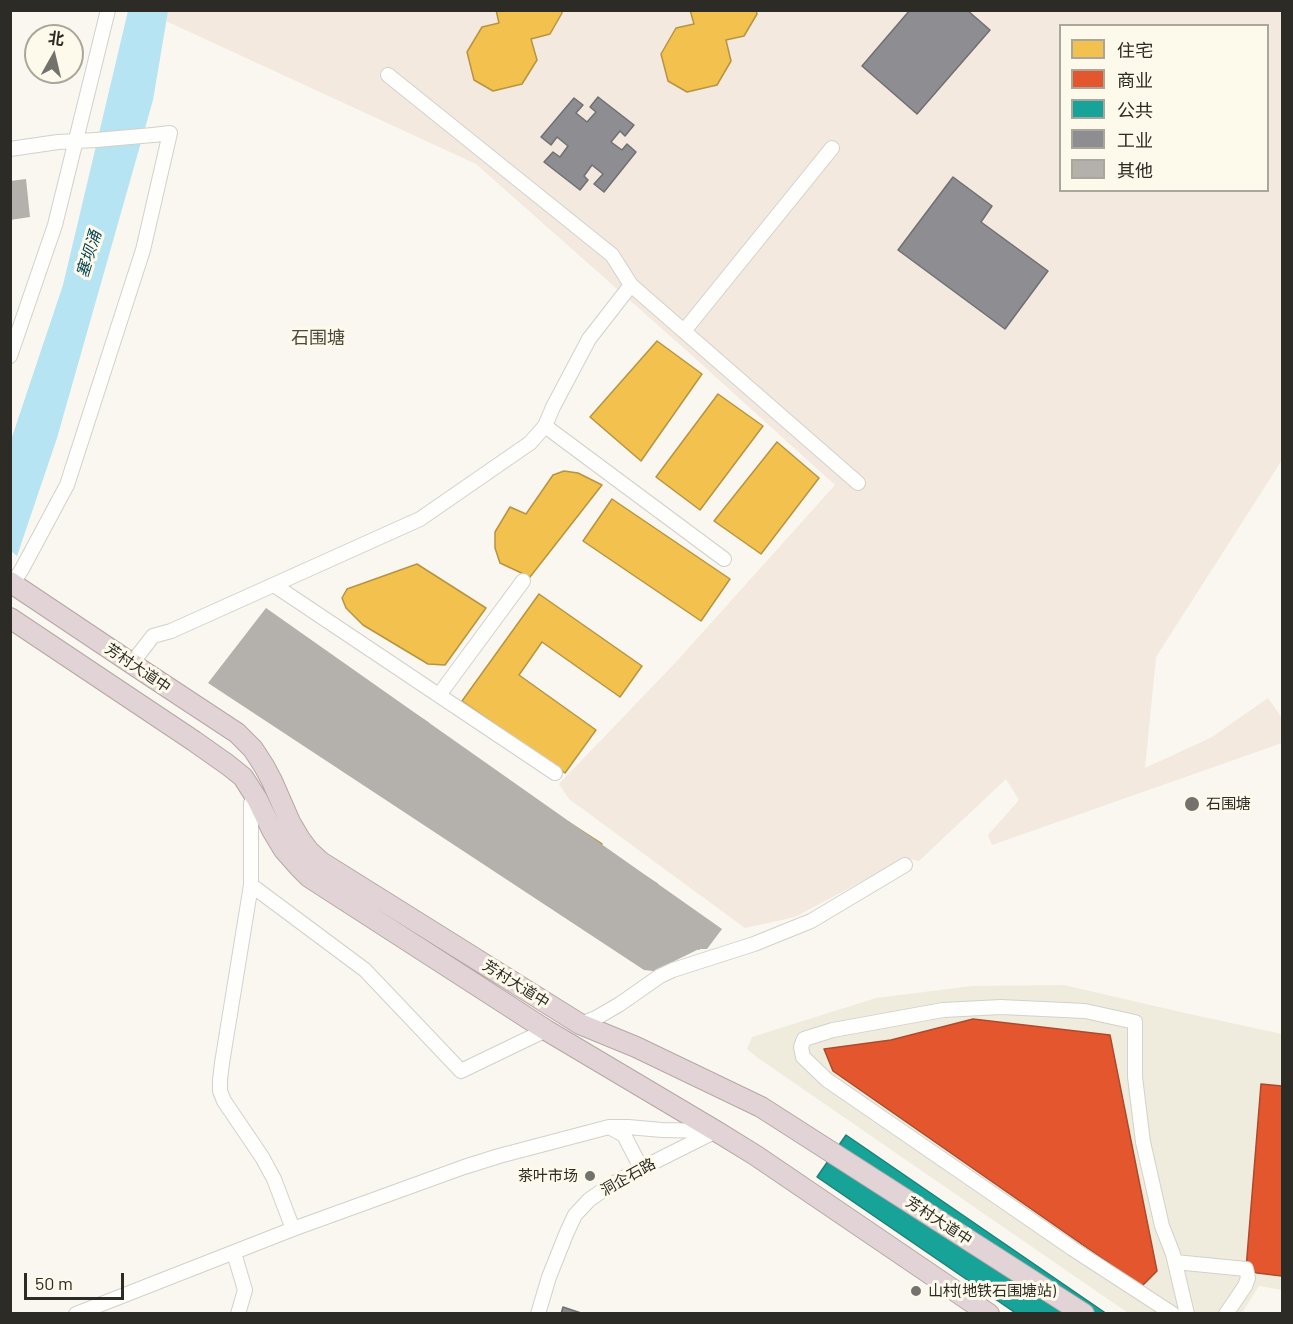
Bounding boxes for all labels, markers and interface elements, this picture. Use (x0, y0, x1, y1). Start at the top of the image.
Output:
north arrow (24, 24, 84, 84)
legend (1059, 24, 1269, 192)
text: 北 (47, 27, 66, 48)
text: 住宅 (1117, 39, 1153, 61)
text: 商业 (1117, 69, 1153, 91)
text: 公共 (1117, 99, 1153, 121)
text: 工业 (1117, 129, 1153, 151)
text: 其他 (1117, 159, 1153, 181)
water label: 塞坝涌 (73, 228, 105, 280)
district label: 石围塘 (291, 327, 345, 349)
street label: 芳村大道中 (102, 640, 174, 696)
marker: 石围塘 (1183, 795, 1201, 813)
place label: 石围塘 (1206, 795, 1251, 813)
street label: 芳村大道中 (479, 956, 553, 1012)
street label: 洞企石路 (597, 1155, 659, 1199)
place label: 茶叶市场 (518, 1167, 578, 1185)
marker: 茶叶市场 (583, 1169, 597, 1183)
street label: 芳村大道中 (903, 1193, 975, 1249)
scale bar (27, 1261, 128, 1299)
text: 50 m (35, 1272, 73, 1294)
place label: 山村(地铁石围塘站) (928, 1282, 1056, 1300)
marker: 山村(地铁石围塘站) (909, 1284, 923, 1298)

